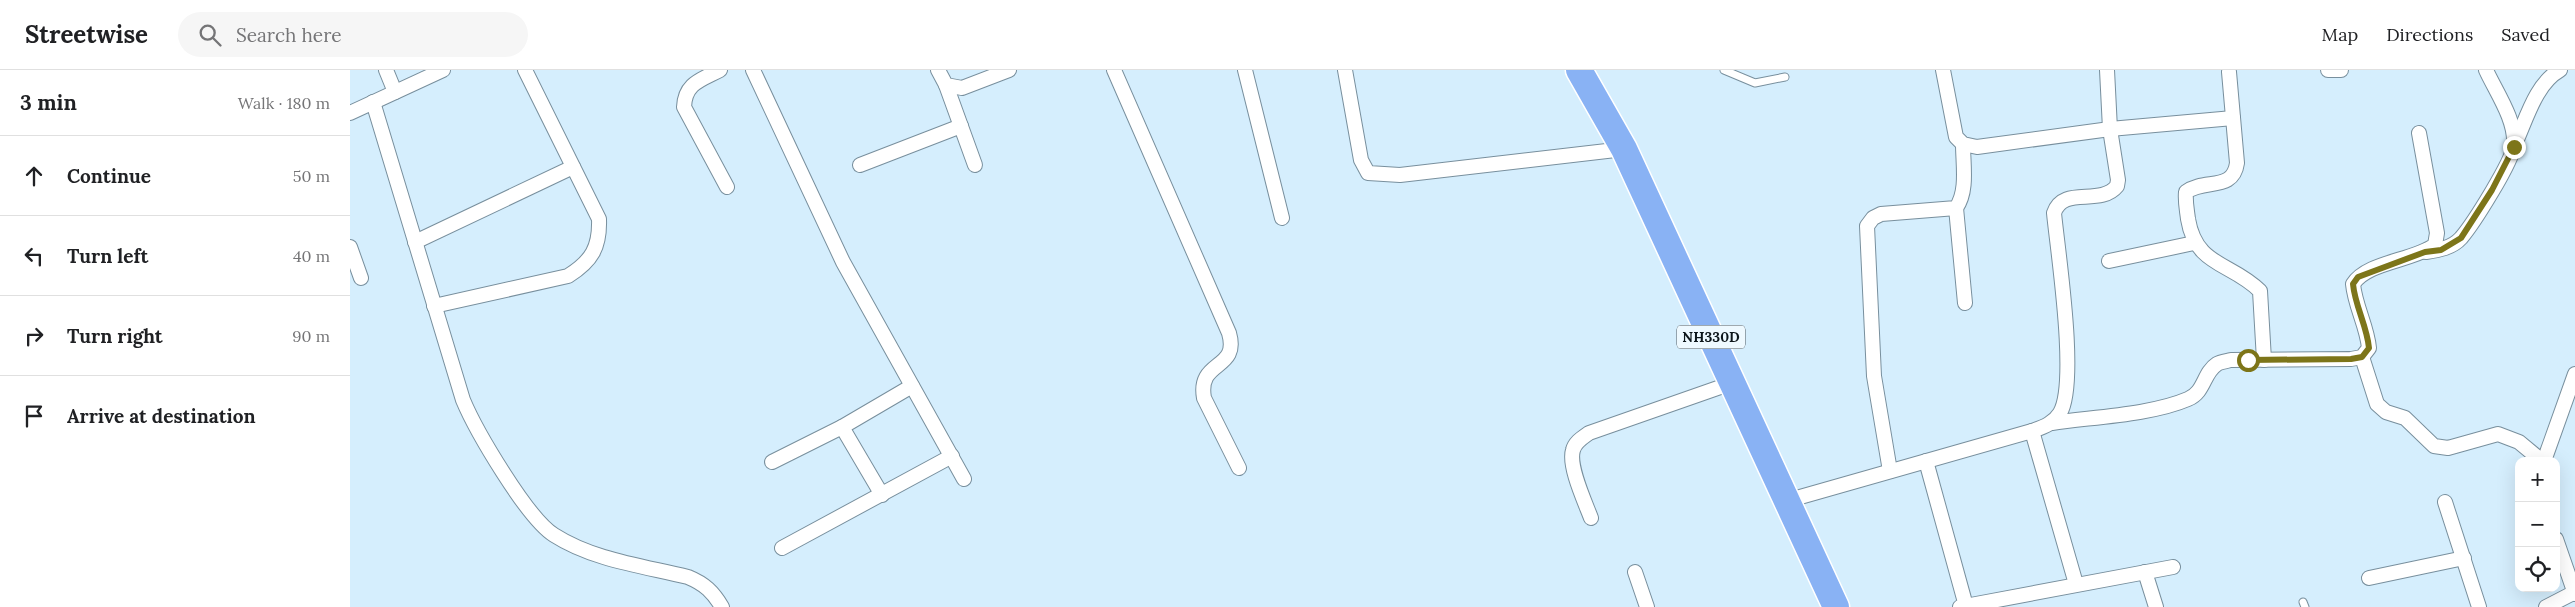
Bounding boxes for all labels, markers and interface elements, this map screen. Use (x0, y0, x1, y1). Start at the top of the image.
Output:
search box (178, 12, 528, 57)
text: Streetwise (25, 19, 148, 50)
icon: search (196, 21, 224, 49)
text: Search here (236, 23, 342, 47)
text: Map (2322, 23, 2358, 46)
text: Directions (2386, 23, 2473, 46)
text: Saved (2501, 23, 2550, 46)
text: 3 min (20, 89, 77, 116)
text: Walk · 180 m (238, 93, 330, 113)
route end (2503, 136, 2526, 159)
icon: ahead (20, 162, 48, 190)
text: Continue (67, 164, 151, 188)
text: 50 m (293, 166, 330, 186)
icon: left (20, 242, 48, 270)
text: Turn left (67, 244, 148, 268)
text: 40 m (293, 246, 330, 266)
icon: right (20, 322, 48, 350)
text: Turn right (67, 324, 163, 348)
text: 90 m (292, 326, 330, 346)
road number: NH330D (1677, 326, 1745, 348)
route start (2237, 349, 2260, 372)
icon: arrive (20, 402, 48, 430)
text: Arrive at destination (67, 404, 256, 428)
map controls (2515, 457, 2560, 592)
button: + (2515, 457, 2560, 502)
button: − (2515, 502, 2560, 547)
button: locate (2515, 547, 2560, 592)

